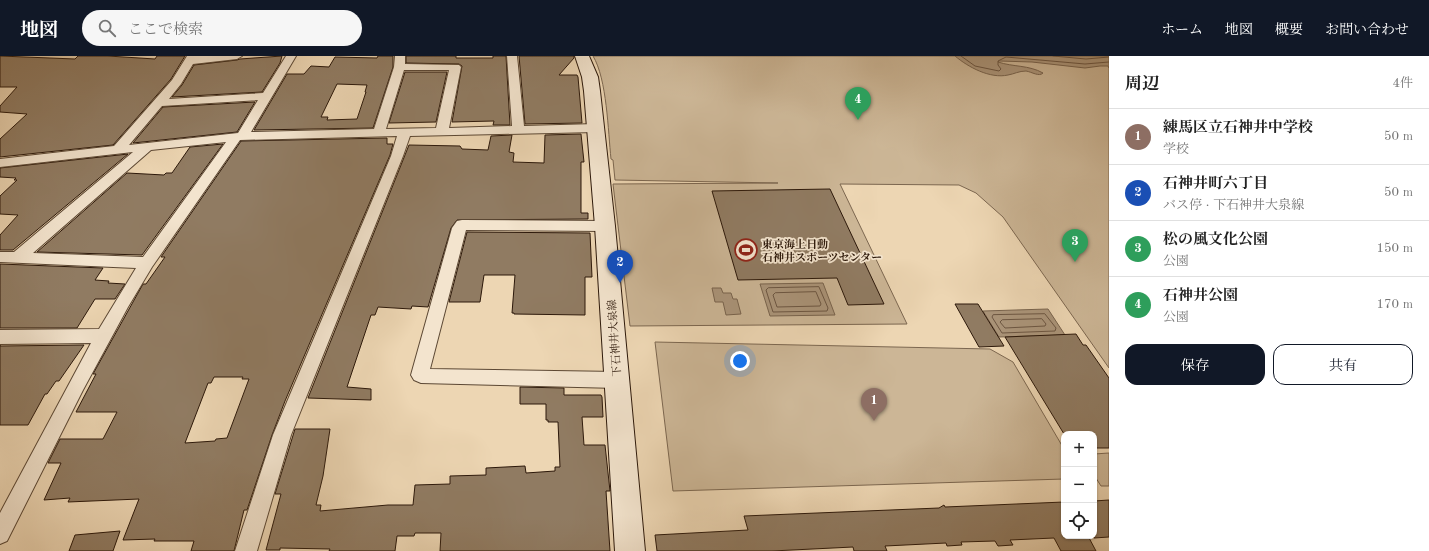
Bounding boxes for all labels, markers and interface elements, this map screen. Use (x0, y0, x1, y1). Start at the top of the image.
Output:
search box (82, 10, 362, 46)
icon: search (96, 17, 118, 39)
text: 地図 (20, 22, 58, 41)
text: ここで検索 (128, 23, 203, 38)
text: ホーム (1161, 23, 1203, 37)
text: 地図 (1225, 23, 1253, 37)
text: 概要 (1275, 23, 1303, 37)
text: お問い合わせ (1325, 23, 1409, 37)
text: 周辺 (1125, 76, 1159, 93)
text: 4件 (1392, 77, 1413, 90)
pin: 4 (845, 87, 871, 120)
text: 練馬区立石神井中学校 (1163, 121, 1313, 136)
text: 1 (1134, 130, 1142, 143)
text: 50 m (1384, 130, 1413, 143)
text: 学校 (1163, 143, 1189, 156)
text: 石神井町六丁目 (1163, 177, 1268, 192)
text: 2 (1134, 186, 1142, 199)
text: 50 m (1384, 186, 1413, 199)
text: バス停 · 下石神井大泉線 (1163, 199, 1304, 212)
pin: 3 (1062, 229, 1088, 262)
text: 松の風文化公園 (1163, 233, 1268, 248)
sports icon: 東京海上日動 石神井スポーツセンター (733, 237, 759, 263)
place label: 東京海上日動 石神井スポーツセンター (762, 238, 882, 264)
text: 3 (1134, 242, 1142, 255)
text: 150 m (1376, 242, 1413, 255)
pin: 2 (607, 250, 633, 283)
text: 公園 (1163, 255, 1189, 268)
text: 石神井公園 (1163, 289, 1238, 304)
text: 4 (1134, 298, 1142, 311)
text: 170 m (1376, 298, 1413, 311)
street label: 下石神井大泉線 (605, 299, 624, 377)
text: 公園 (1163, 311, 1189, 324)
button: 保存 (1125, 344, 1265, 385)
button: 共有 (1273, 344, 1413, 385)
your location (730, 351, 750, 371)
pin: 1 (861, 388, 887, 421)
map controls (1061, 431, 1097, 539)
button: + (1061, 431, 1097, 467)
button: − (1061, 467, 1097, 503)
button: locate (1061, 503, 1097, 539)

